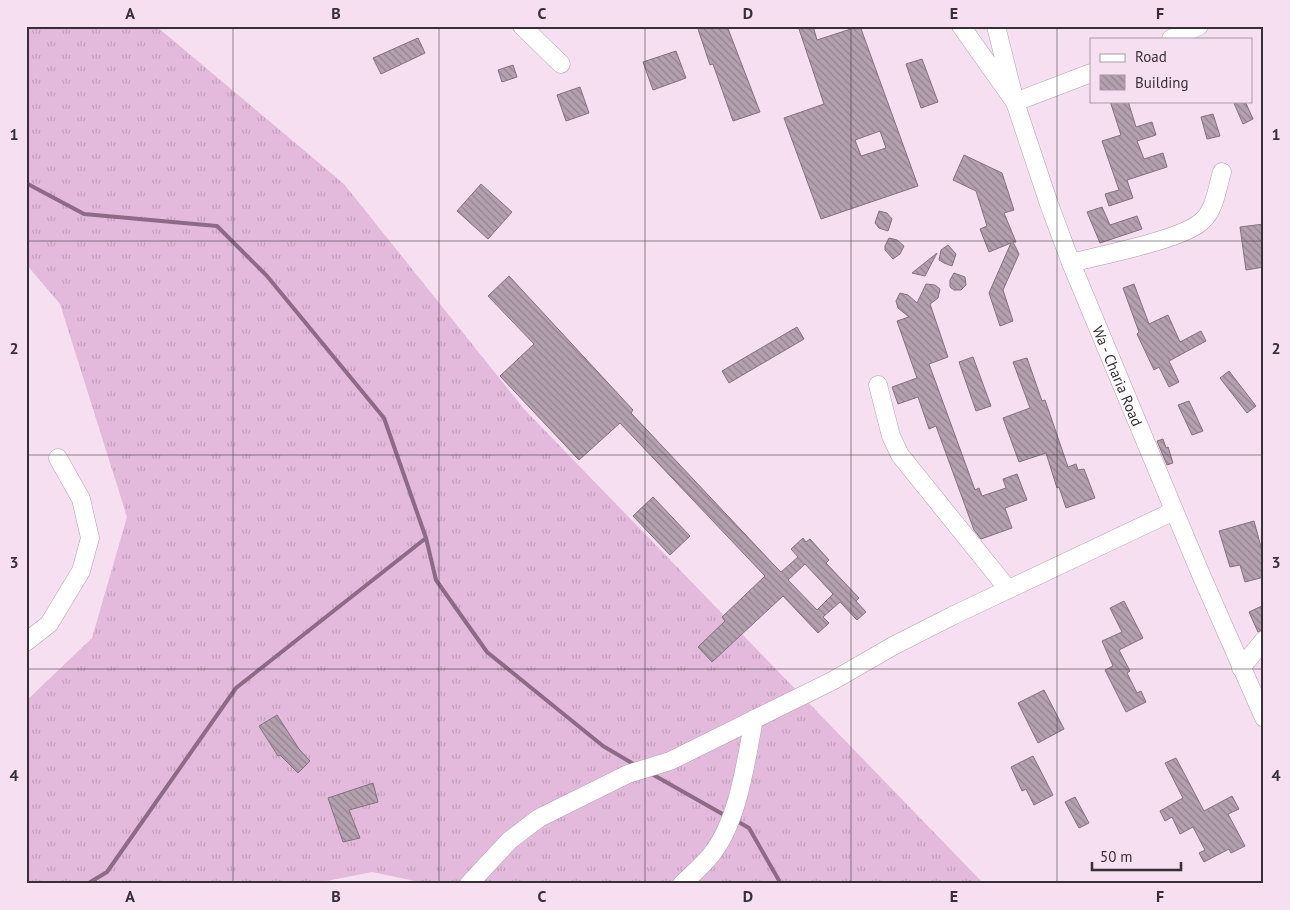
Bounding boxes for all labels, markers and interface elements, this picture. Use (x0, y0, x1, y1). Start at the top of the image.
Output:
text: A (125, 3, 135, 23)
text: B (331, 3, 341, 23)
text: C (538, 3, 547, 23)
text: D (743, 3, 753, 23)
text: E (950, 3, 958, 23)
text: F (1156, 3, 1164, 23)
legend (1090, 38, 1252, 102)
text: Road (1135, 47, 1167, 66)
text: Building (1135, 73, 1189, 92)
text: 1 (9, 124, 19, 144)
text: 1 (1271, 124, 1281, 144)
street label: Wa - Charia Road (1089, 323, 1147, 429)
text: 2 (9, 338, 19, 358)
text: 2 (1271, 338, 1281, 358)
text: 3 (9, 552, 19, 572)
text: 3 (1271, 552, 1281, 572)
text: 4 (9, 765, 19, 785)
text: 4 (1271, 765, 1281, 785)
scale bar (1092, 840, 1181, 872)
text: 50 m (1100, 847, 1133, 866)
text: A (125, 886, 135, 906)
text: B (331, 886, 341, 906)
text: C (538, 886, 547, 906)
text: D (743, 886, 753, 906)
text: E (950, 886, 958, 906)
text: F (1156, 886, 1164, 906)

